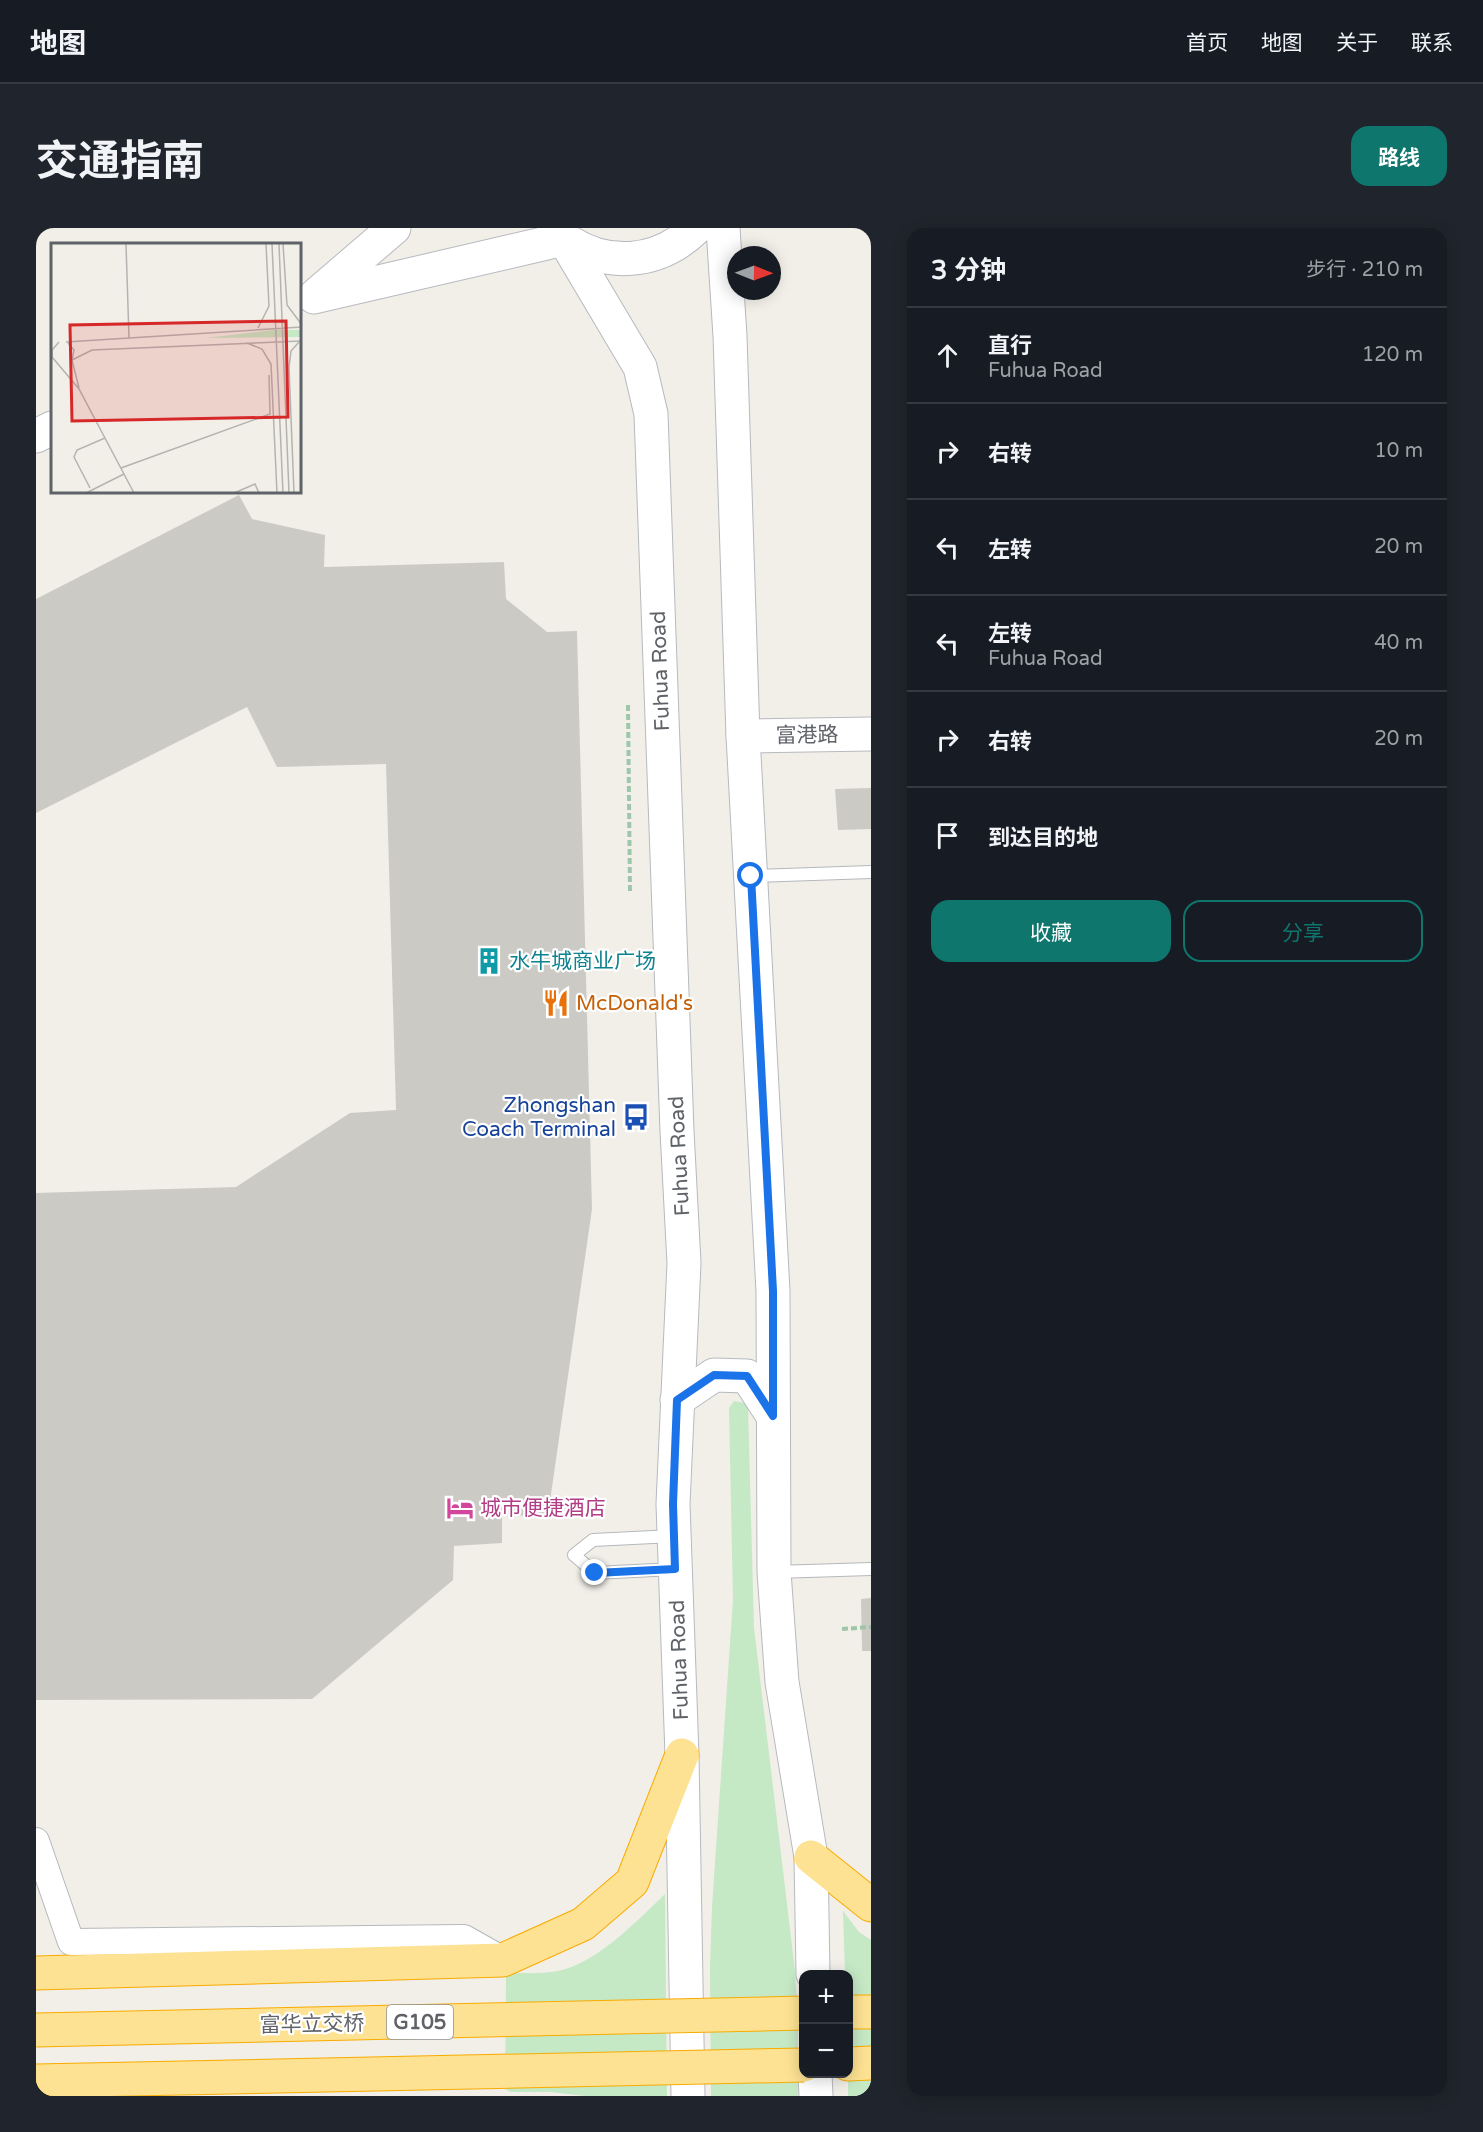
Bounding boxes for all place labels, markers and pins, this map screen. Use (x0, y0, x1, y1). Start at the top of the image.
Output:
building icon: 水牛城商业广场 (474, 946, 504, 976)
place label: 水牛城商业广场 (509, 949, 656, 974)
restaurant icon: McDonald's (541, 988, 571, 1018)
place label: McDonald's (576, 991, 693, 1016)
place label: Zhongshan Coach Terminal (462, 1093, 616, 1142)
bus stop icon: Zhongshan Coach Terminal (621, 1102, 651, 1132)
hotel icon: 城市便捷酒店 (445, 1493, 475, 1523)
place label: 城市便捷酒店 (480, 1496, 606, 1521)

